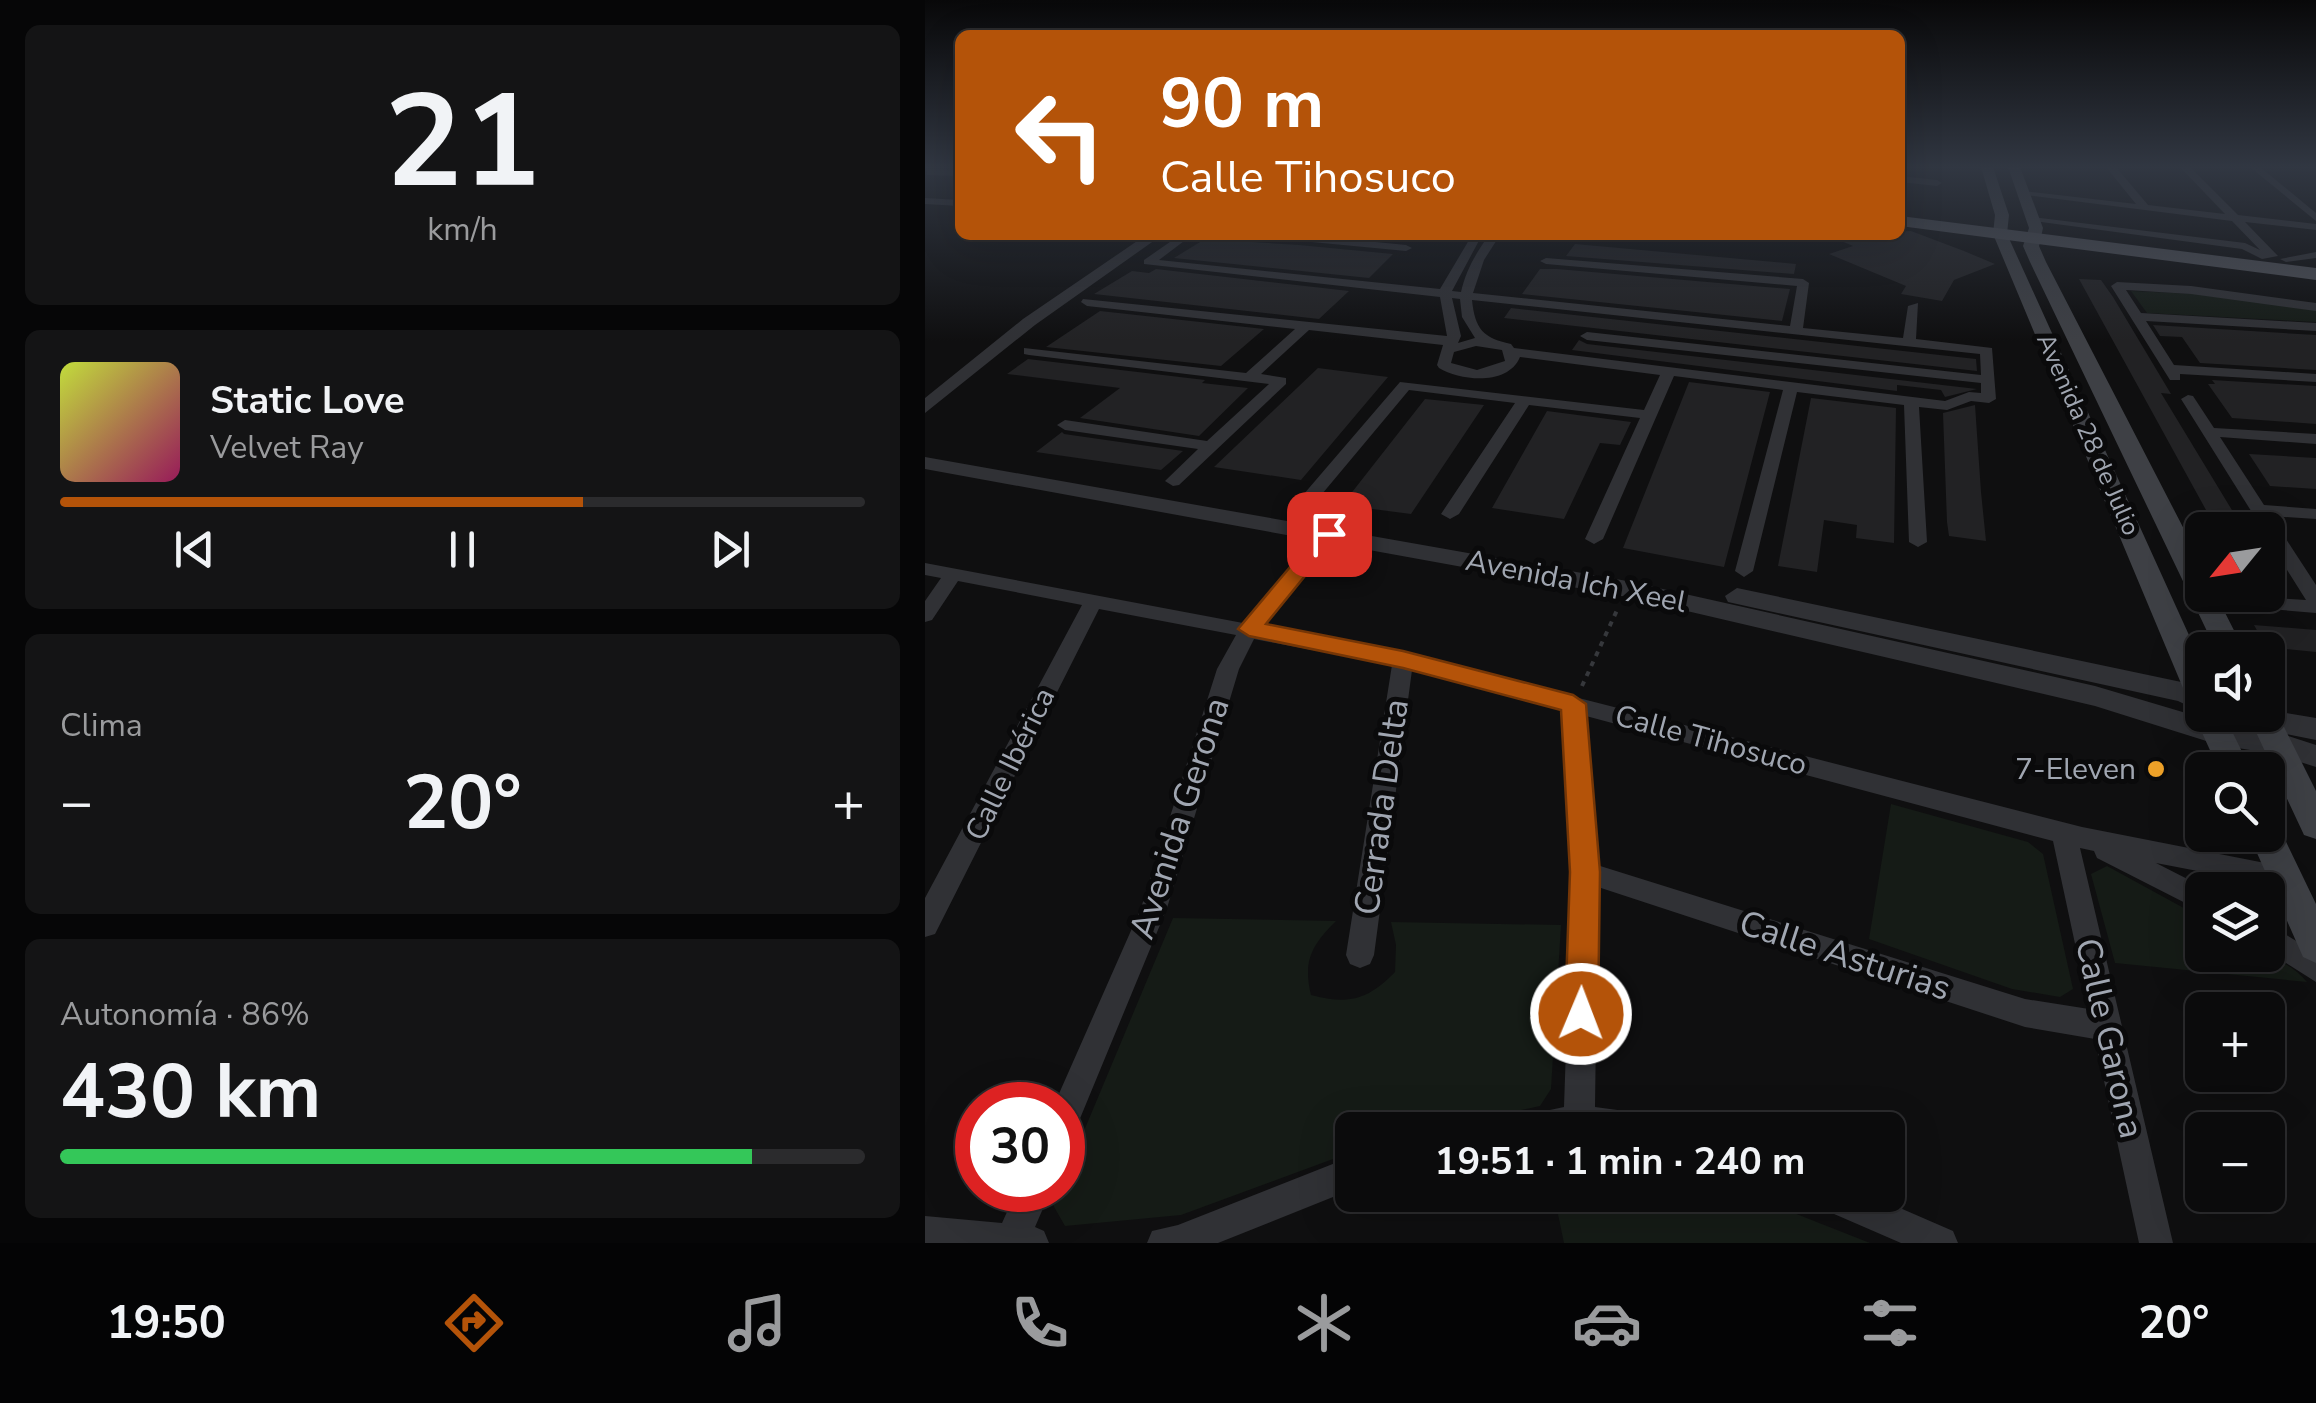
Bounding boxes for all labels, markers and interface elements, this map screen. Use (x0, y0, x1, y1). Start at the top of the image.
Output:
text: 21 (384, 54, 541, 231)
text: 90 m (1160, 56, 1324, 152)
icon: left (995, 70, 1125, 200)
text: Calle Tihosuco (1160, 147, 1456, 208)
text: km/h (427, 208, 498, 251)
street label: Avenida 28 de Julio (2028, 328, 2148, 541)
text: Static Love (210, 375, 405, 426)
text: Velvet Ray (210, 426, 364, 469)
pin (1287, 492, 1372, 577)
icon: arrive (1302, 507, 1357, 562)
north arrow (2185, 512, 2285, 612)
map controls (2185, 512, 2285, 1212)
icon: previous (167, 522, 222, 577)
icon: pause (435, 522, 490, 577)
icon: next (703, 522, 758, 577)
street label: Avenida Ich Xeel (1462, 540, 1690, 623)
button: sound (2185, 632, 2285, 732)
street label: Calle Ibérica (956, 681, 1065, 848)
street label: Avenida Gerona (1118, 691, 1241, 945)
street label: Calle Tihosuco (1610, 695, 1811, 786)
street label: Cerrada Delta (1343, 696, 1420, 918)
text: Clima (60, 704, 143, 747)
place label: 7-Eleven (2015, 749, 2136, 790)
text: 20° (403, 752, 522, 854)
button: search (2185, 752, 2285, 852)
marker: 7-Eleven (2145, 758, 2167, 780)
text: − (60, 765, 93, 840)
text: + (832, 765, 865, 840)
button: layers (2185, 872, 2285, 972)
street label: Calle Asturias (1733, 899, 1957, 1012)
street label: Calle Garona (2064, 934, 2155, 1143)
position arrow (1529, 962, 1633, 1066)
button: + (2185, 992, 2285, 1092)
text: Autonomía · 86% (60, 993, 310, 1036)
text: 430 km (60, 1041, 321, 1143)
speed limit sign: 30 (955, 1082, 1085, 1212)
button: − (2185, 1112, 2285, 1212)
text: 19:51 · 1 min · 240 m (1435, 1136, 1805, 1187)
icon: directions (439, 1288, 509, 1358)
icon: music (722, 1288, 792, 1358)
icon: phone (1005, 1288, 1075, 1358)
icon: climate (1289, 1288, 1359, 1358)
icon: car (1572, 1288, 1642, 1358)
icon: filters (1855, 1288, 1925, 1358)
text: 19:50 (107, 1293, 226, 1354)
text: 20° (2138, 1293, 2209, 1354)

